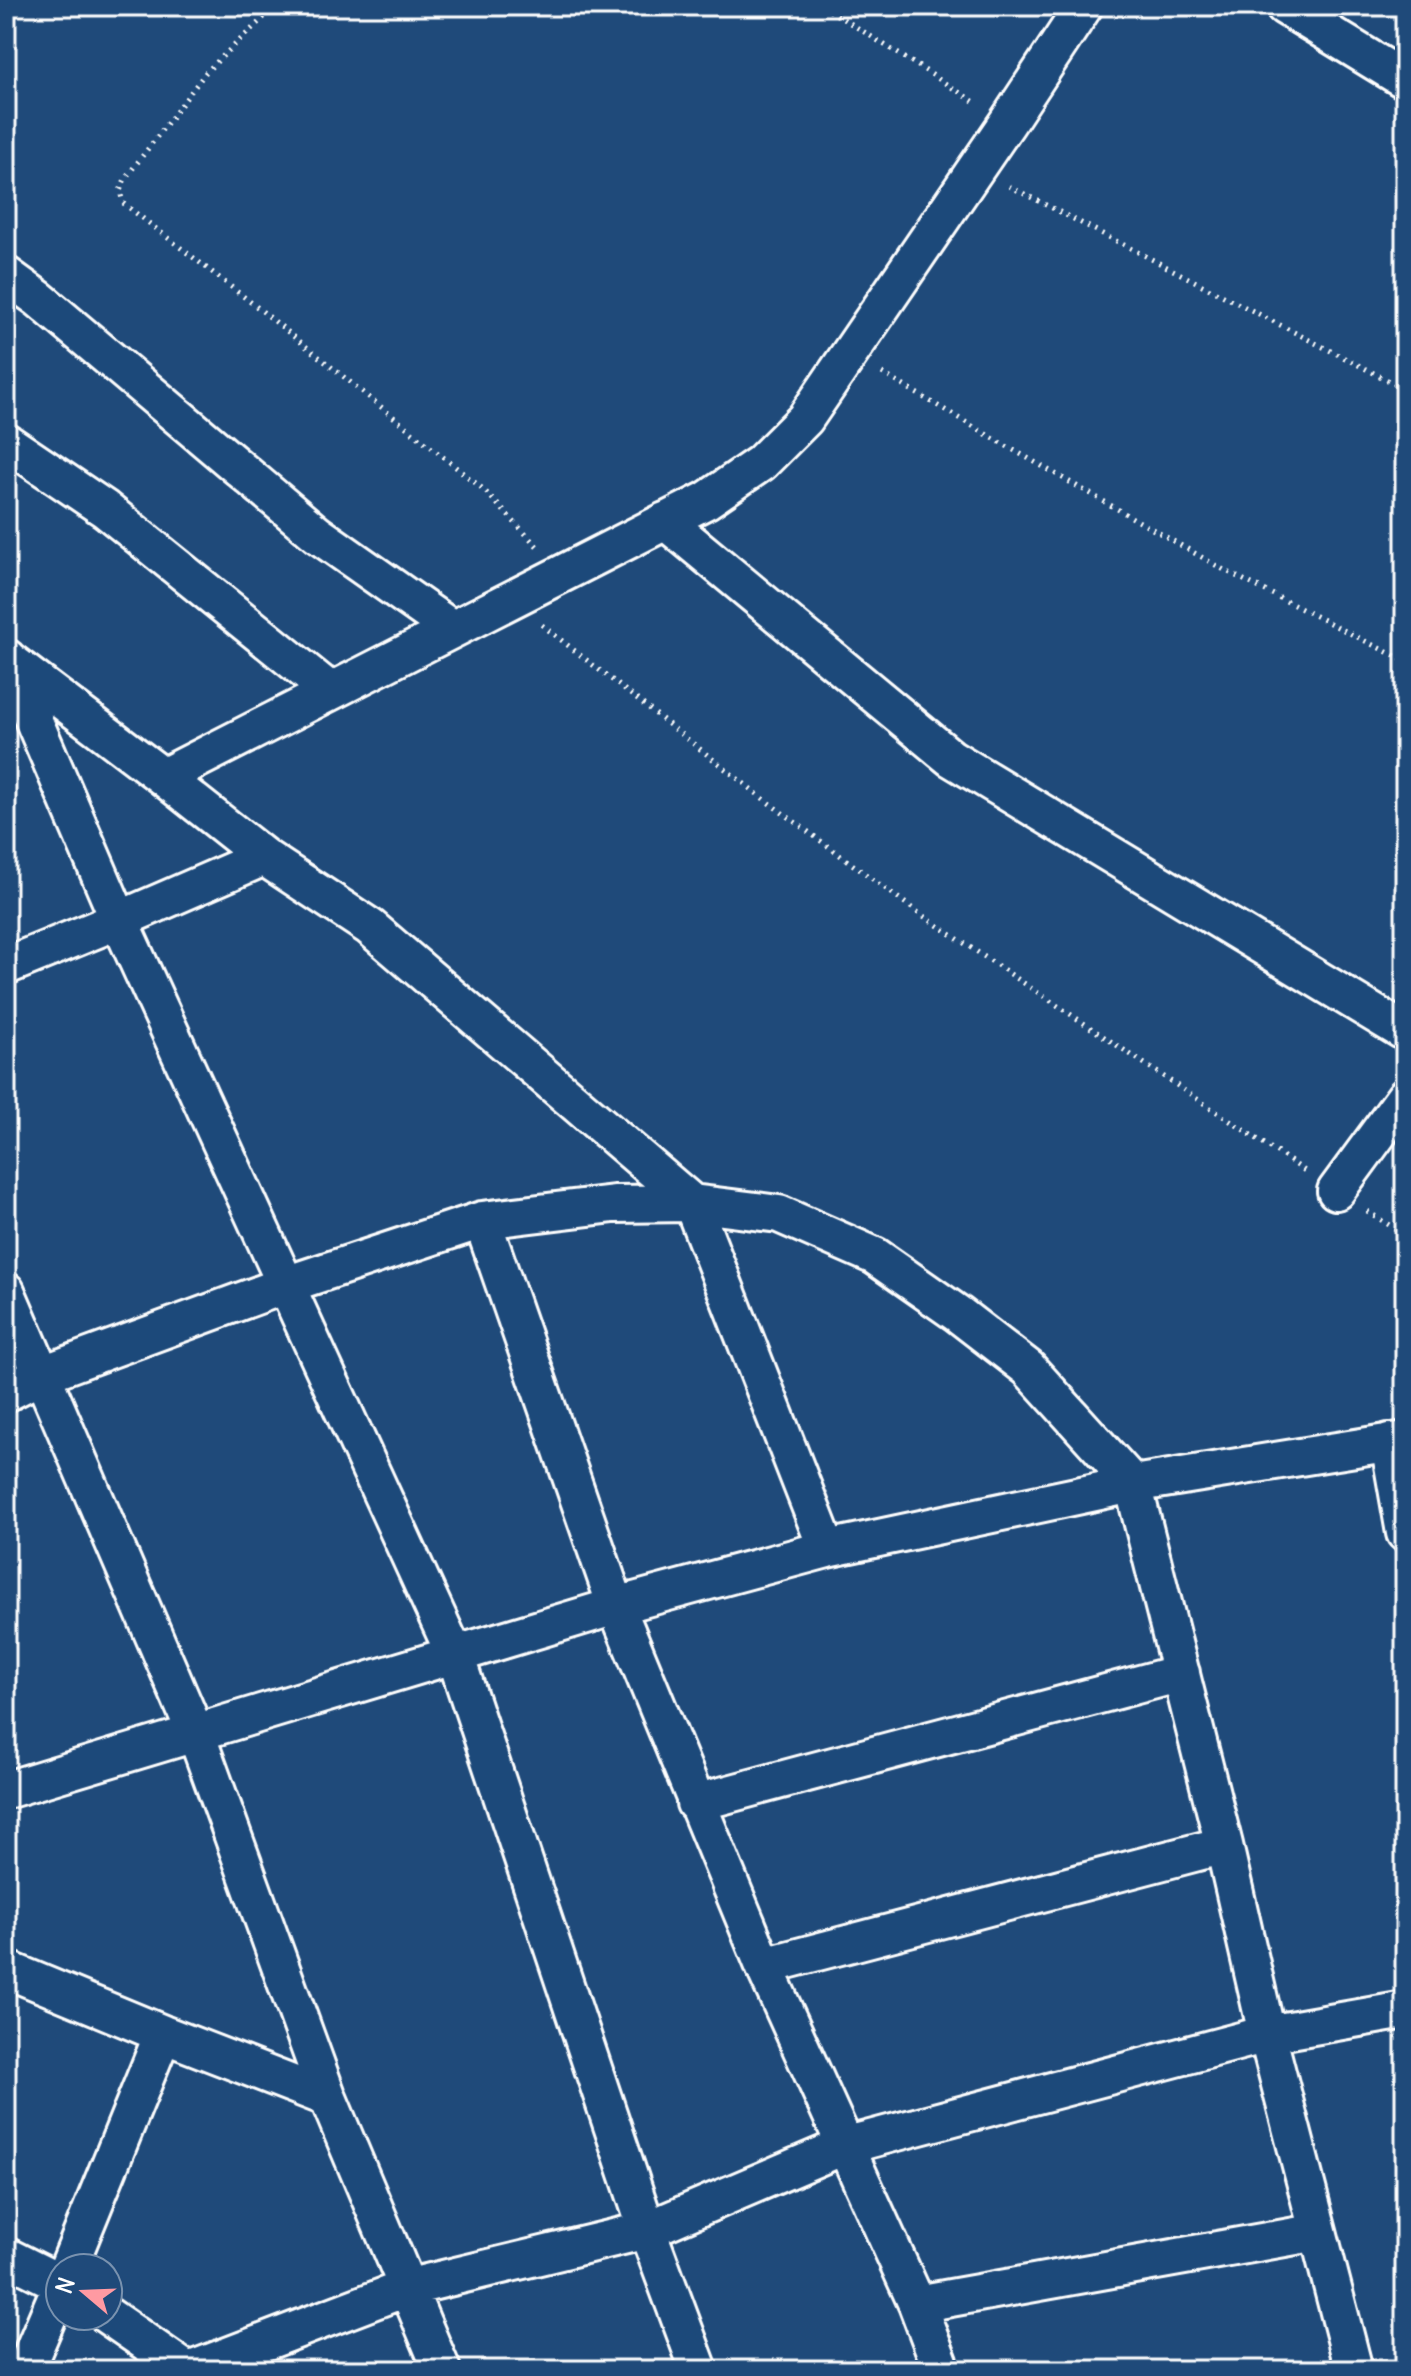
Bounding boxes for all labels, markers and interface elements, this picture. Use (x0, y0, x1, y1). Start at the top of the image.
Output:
north arrow (44, 2252, 124, 2332)
text: N (49, 2274, 81, 2297)

